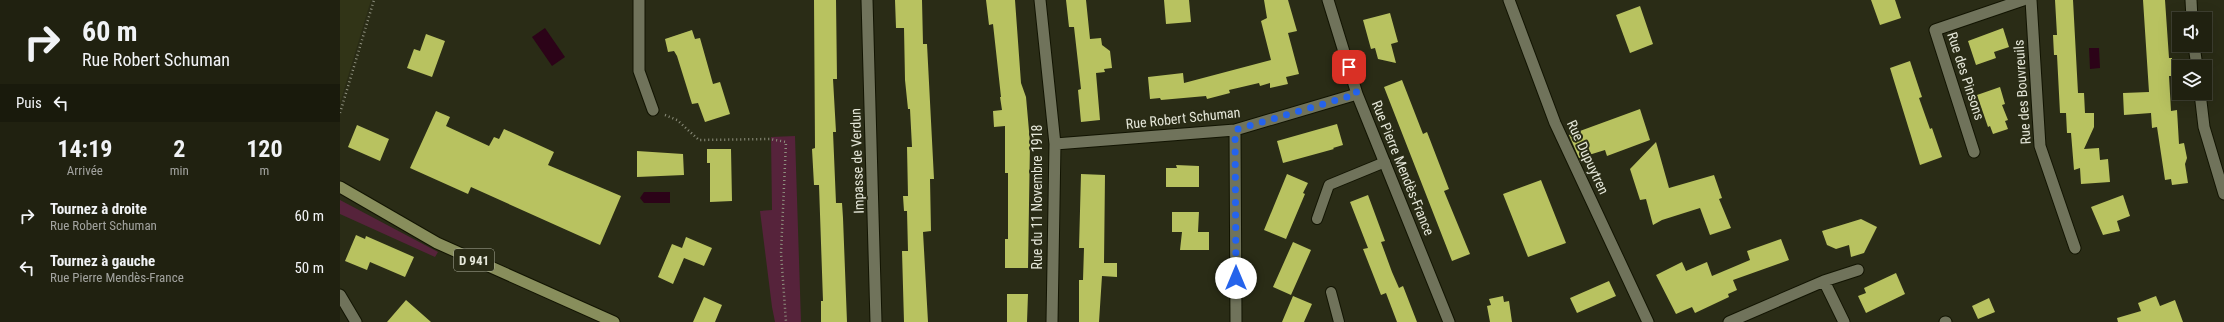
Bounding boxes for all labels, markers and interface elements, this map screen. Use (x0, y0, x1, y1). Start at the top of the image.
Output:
map controls (2172, 12, 2212, 100)
button: sound (2172, 12, 2212, 52)
text: 60 m (82, 15, 138, 48)
icon: right (16, 16, 68, 68)
street label: Rue des Pinsons (1944, 30, 1988, 122)
street label: Rue des Bouvreuils (2010, 39, 2034, 145)
text: Rue Robert Schuman (82, 49, 230, 70)
pin (1332, 50, 1366, 84)
icon: arrive (1338, 56, 1360, 78)
button: layers (2172, 60, 2212, 100)
icon: left (50, 92, 72, 114)
text: Puis (16, 94, 42, 112)
street label: Rue Pierre Mendès-France (1369, 98, 1438, 238)
street label: Rue Robert Schuman (1125, 104, 1241, 132)
street label: Impasse de Verdun (847, 108, 867, 214)
street label: Rue Dupuytren (1564, 117, 1612, 197)
street label: Rue du 11 Novembre 1918 (1029, 124, 1045, 270)
text: 14:19 (57, 135, 112, 163)
text: 2 (173, 135, 185, 163)
text: 120 (246, 135, 283, 163)
text: Arrivée (67, 163, 103, 178)
text: min (170, 163, 189, 178)
text: m (260, 163, 269, 178)
text: Tournez à droite (50, 200, 147, 218)
icon: right (16, 205, 38, 227)
text: 60 m (294, 207, 324, 225)
text: Rue Robert Schuman (50, 218, 157, 233)
road number: D 941 (454, 249, 494, 271)
text: Tournez à gauche (50, 252, 155, 270)
icon: left (16, 257, 38, 279)
position arrow (1215, 257, 1257, 299)
text: 50 m (294, 259, 324, 277)
text: Rue Pierre Mendès-France (50, 270, 184, 285)

